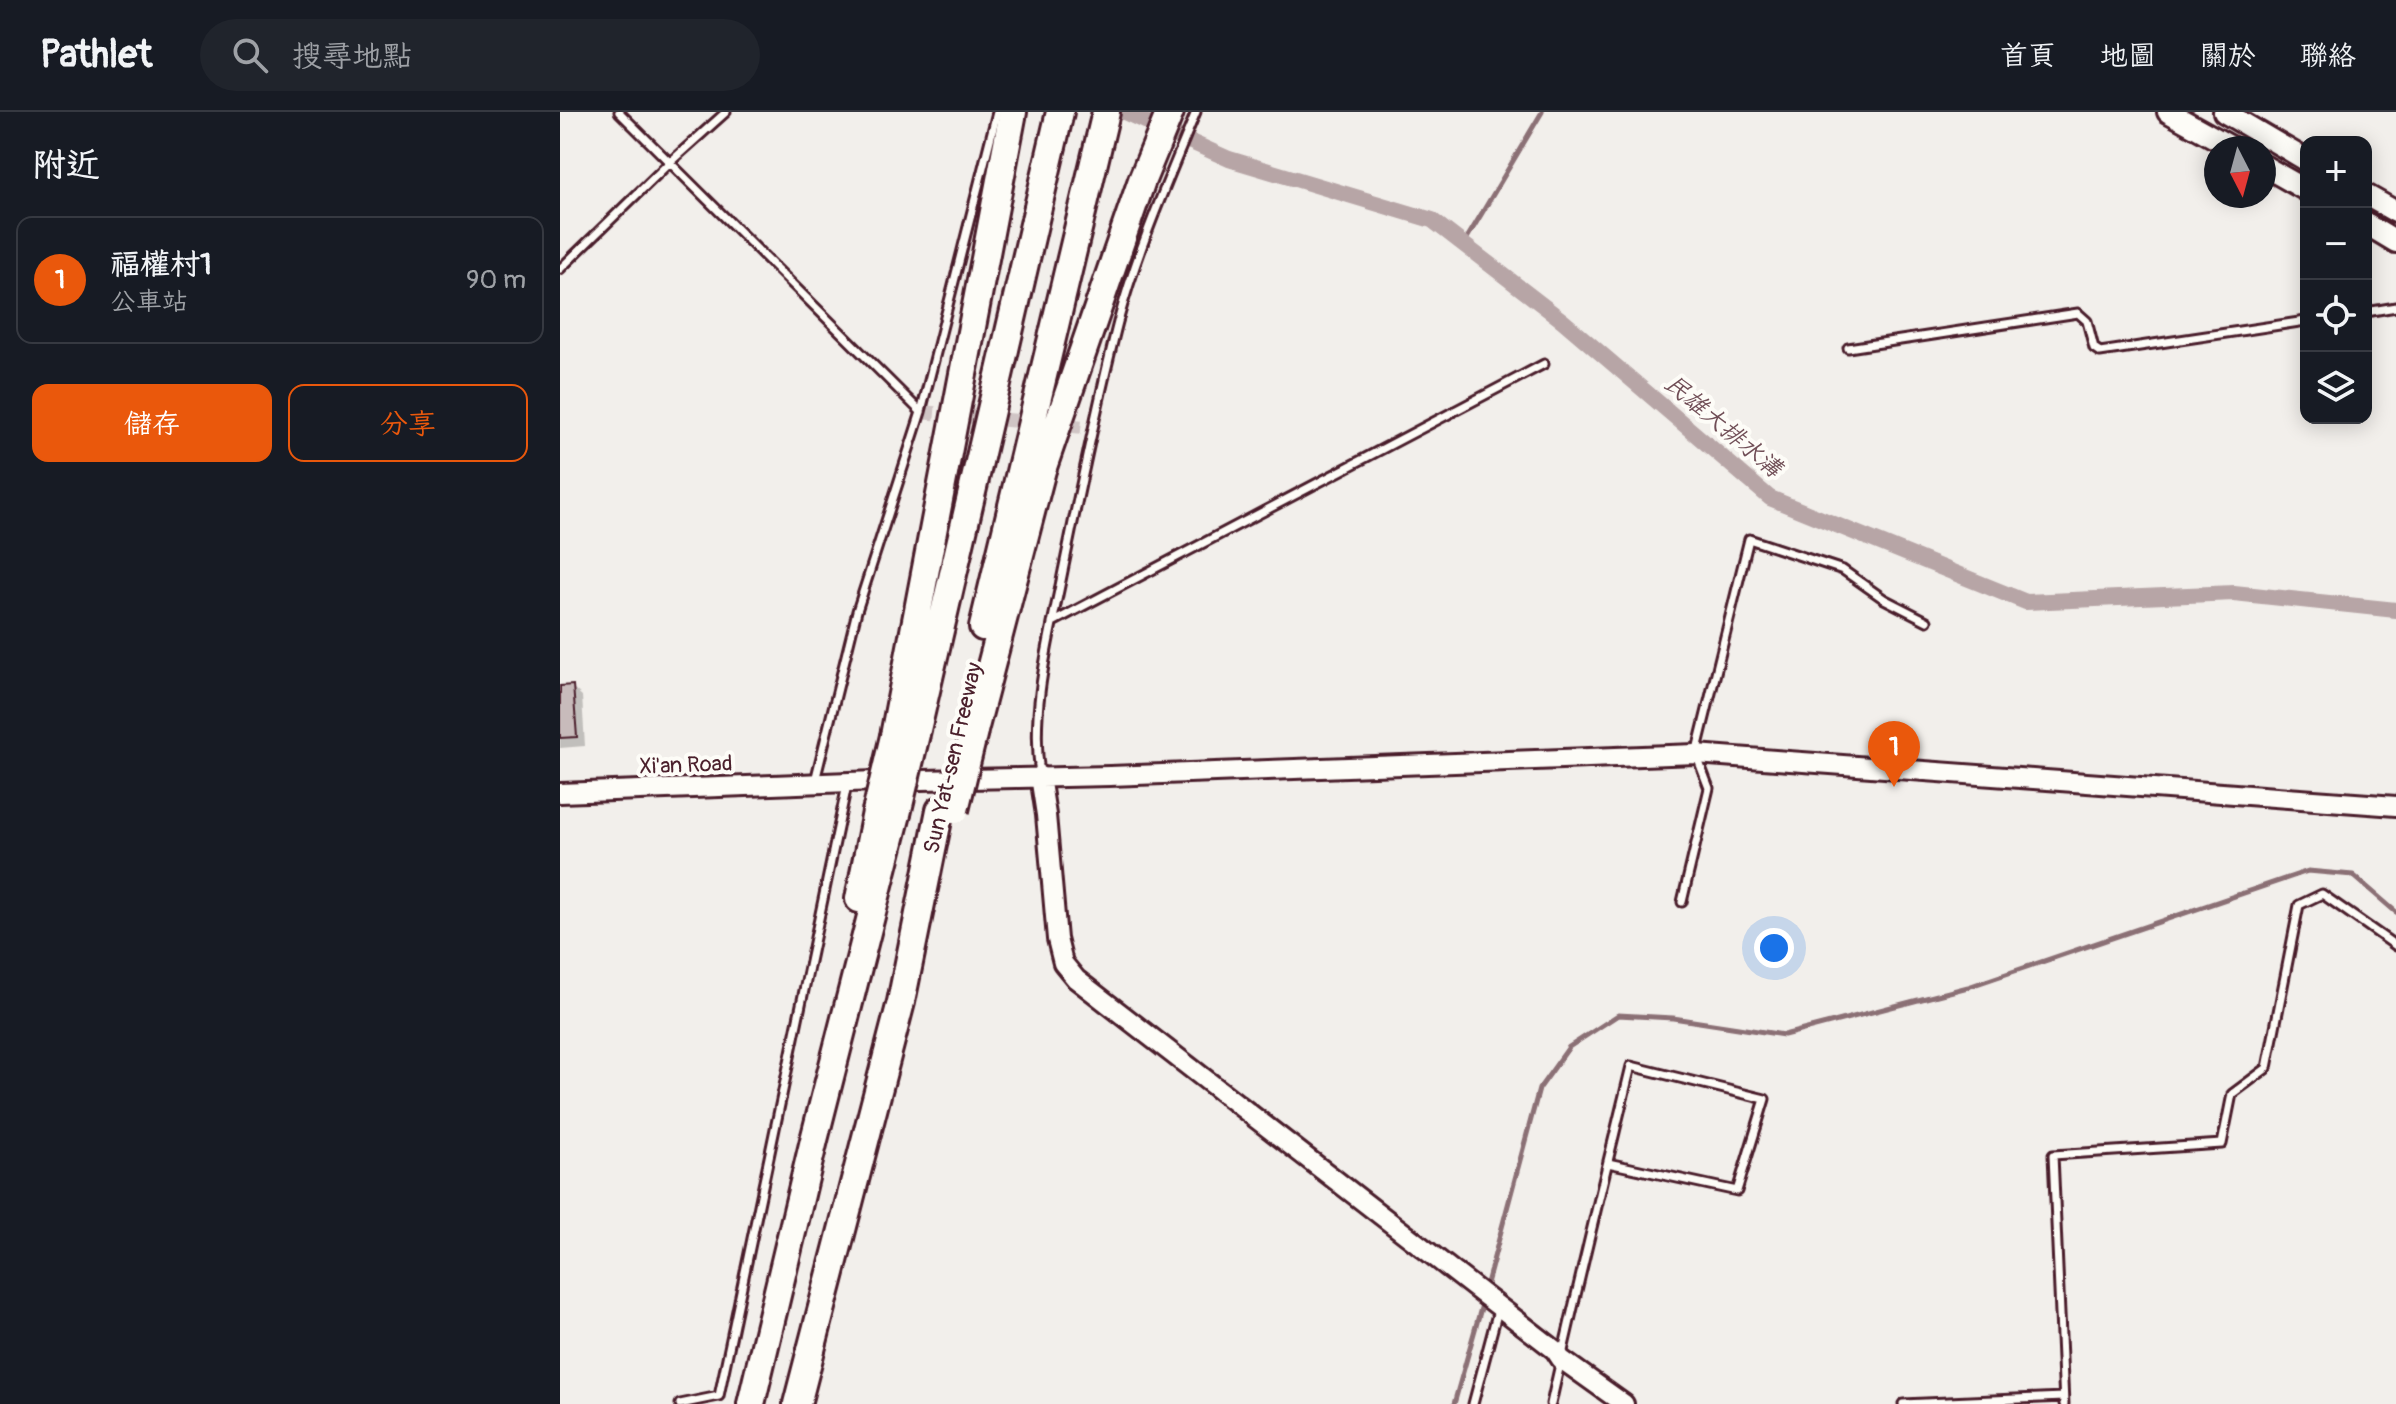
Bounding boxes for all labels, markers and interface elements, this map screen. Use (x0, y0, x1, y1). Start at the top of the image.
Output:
search box (200, 19, 760, 91)
text: Pathlet (40, 31, 152, 79)
icon: search (228, 33, 272, 77)
text: 搜尋地點 (292, 38, 412, 75)
text: 首頁 (2000, 39, 2056, 74)
text: 地圖 (2100, 39, 2156, 74)
text: 關於 (2200, 39, 2256, 74)
text: 聯絡 (2300, 39, 2356, 74)
north arrow (2204, 136, 2276, 208)
map controls (2300, 136, 2372, 424)
button: + (2300, 136, 2372, 208)
text: 附近 (32, 144, 100, 187)
button: − (2300, 208, 2372, 280)
text: 福權村1 (110, 246, 212, 283)
text: 1 (55, 264, 65, 296)
text: 90 m (466, 264, 526, 296)
button: locate (2300, 280, 2372, 352)
text: 公車站 (110, 286, 188, 318)
button: layers (2300, 352, 2372, 424)
water label: 民雄大排水溝 (1659, 369, 1789, 485)
button: 儲存 (32, 384, 272, 462)
button: 分享 (288, 384, 528, 462)
street label: Sun Yat-sen Freeway (917, 660, 989, 856)
pin: 1 (1868, 721, 1920, 787)
street label: Xi'an Road (639, 749, 733, 781)
your location (1754, 928, 1794, 968)

